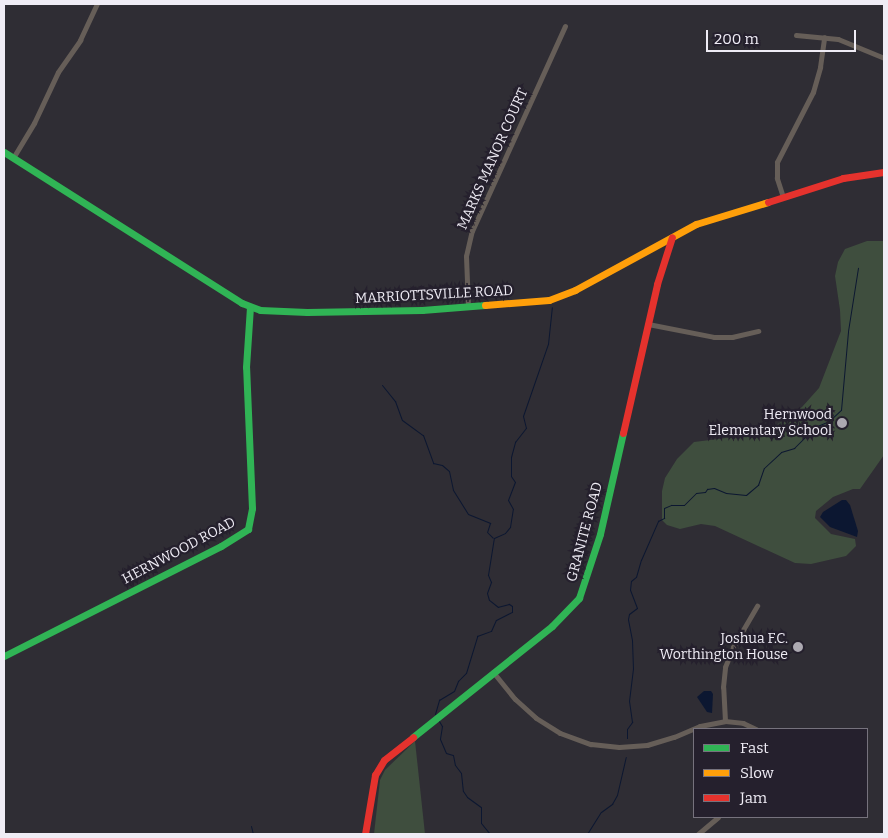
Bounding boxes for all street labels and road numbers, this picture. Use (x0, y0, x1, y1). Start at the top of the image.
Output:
street label: MARKS MANOR COURT (454, 86, 532, 232)
street label: MARRIOTTSVILLE ROAD (355, 282, 513, 308)
street label: GRANITE ROAD (564, 480, 606, 584)
street label: HERNWOOD ROAD (120, 514, 238, 588)

